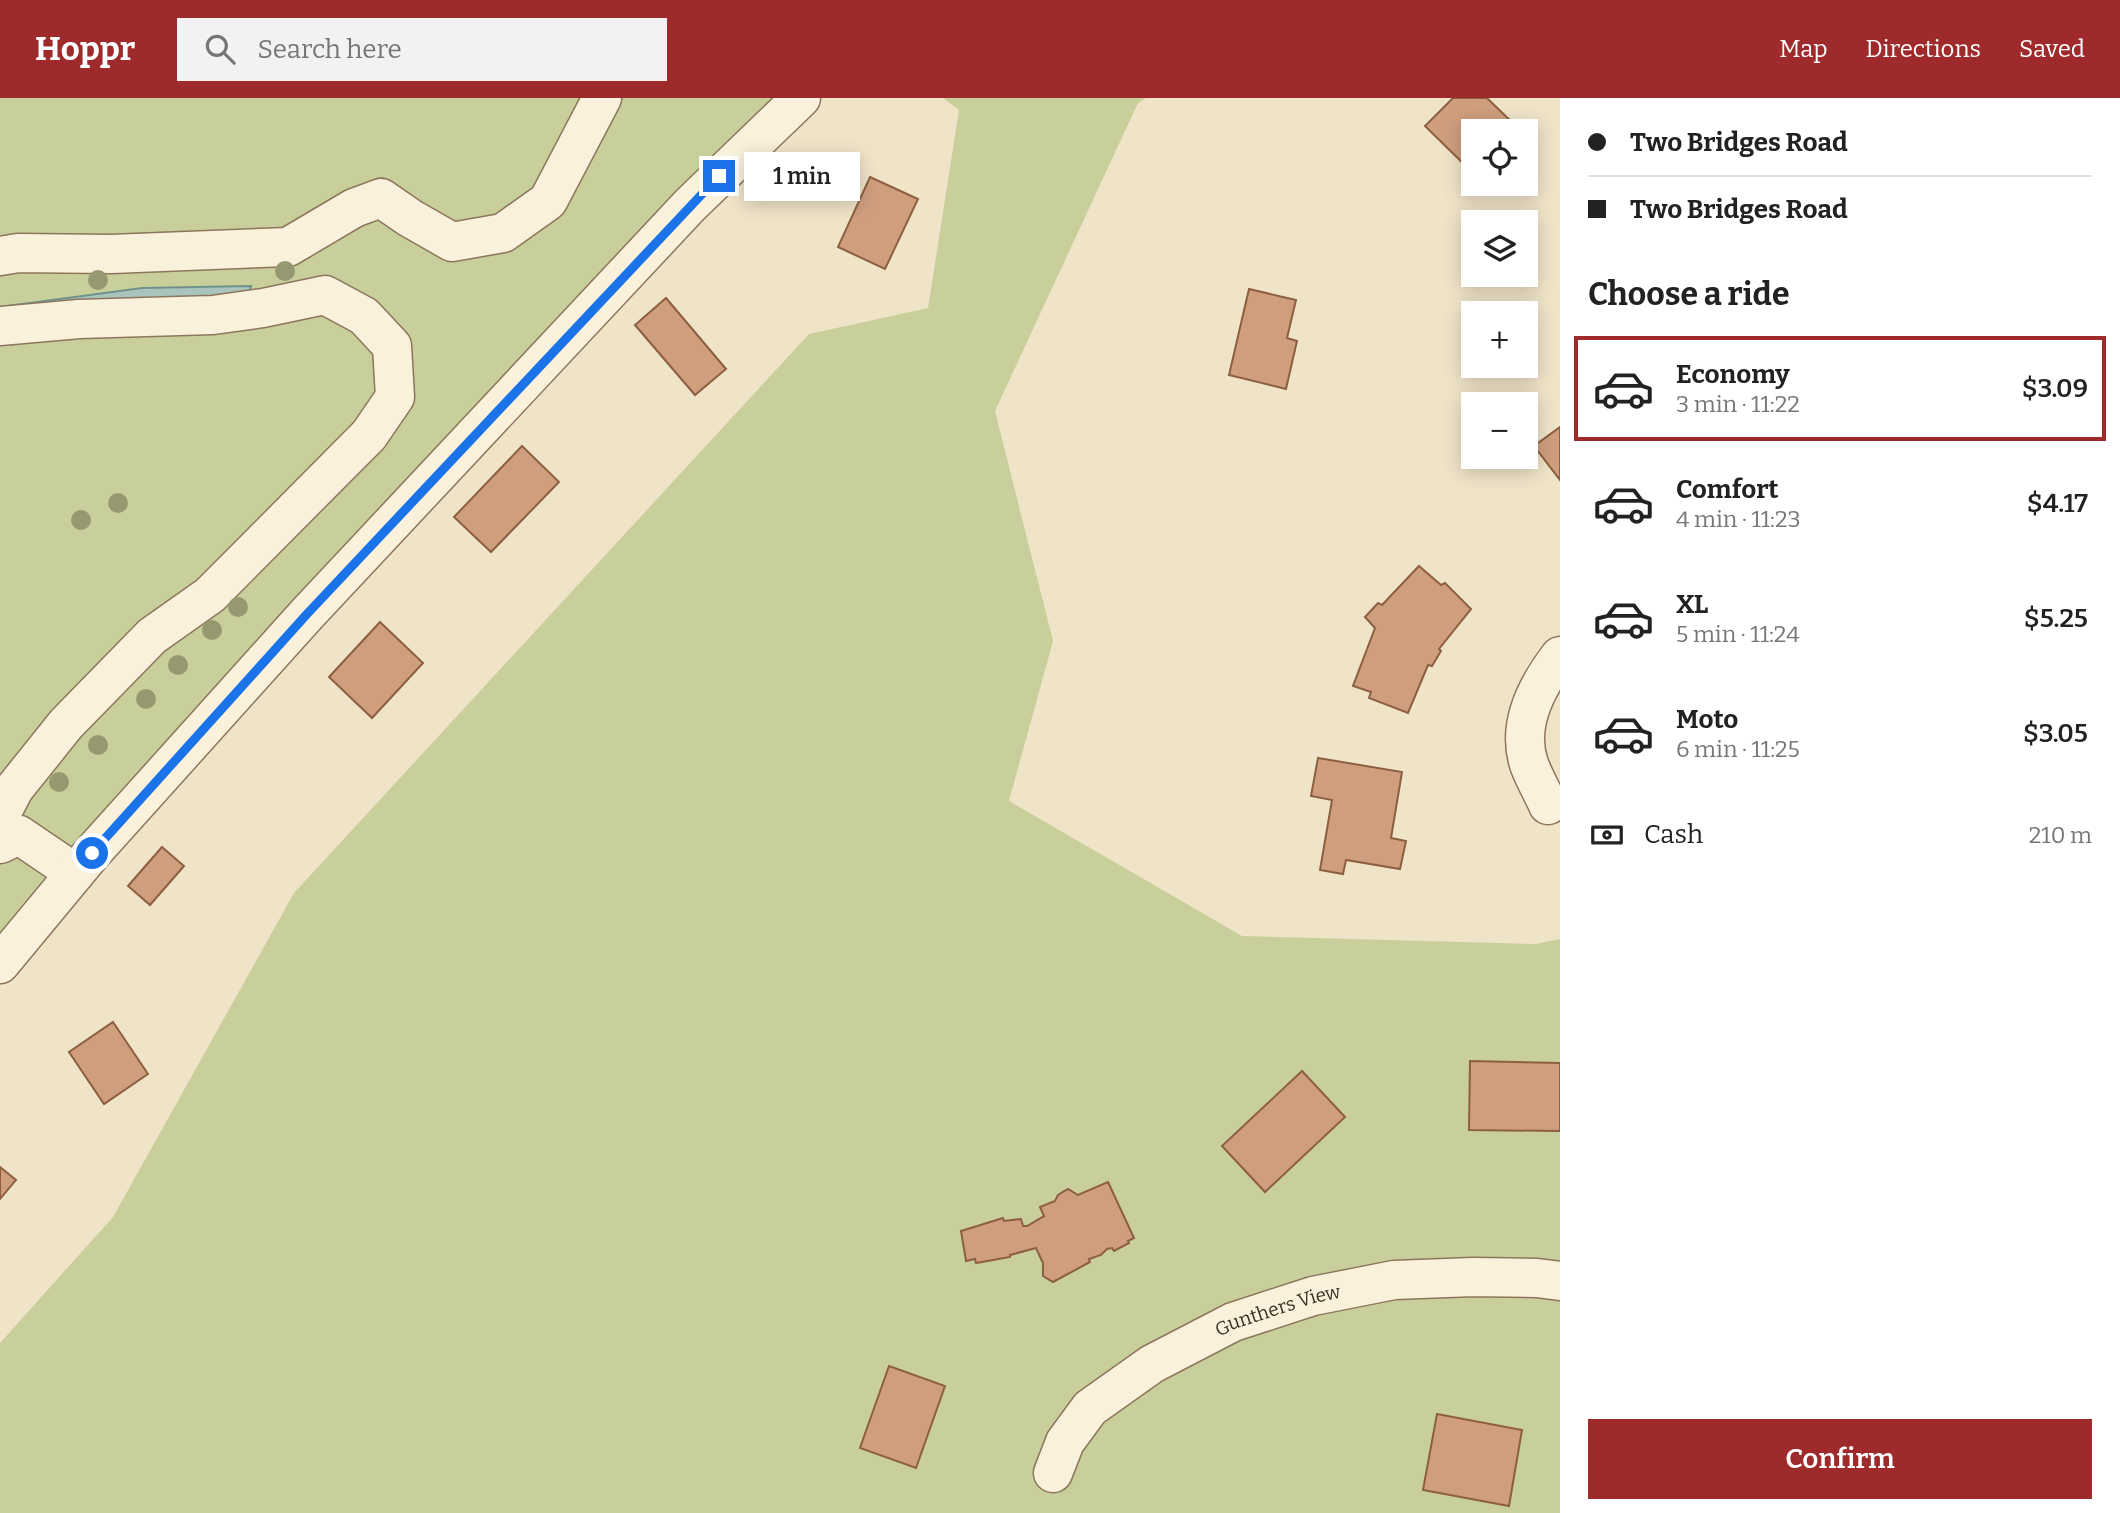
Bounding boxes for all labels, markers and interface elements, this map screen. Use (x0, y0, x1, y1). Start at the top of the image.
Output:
search box (177, 18, 667, 81)
text: Hoppr (35, 29, 135, 69)
icon: search (201, 30, 239, 68)
text: Search here (257, 34, 402, 65)
text: Map (1779, 35, 1828, 63)
text: Directions (1866, 35, 1981, 63)
text: Saved (2019, 35, 2085, 63)
map controls (1461, 119, 1538, 469)
button: locate (1461, 119, 1538, 196)
text: Two Bridges Road (1630, 127, 1848, 158)
callout: 1 min (744, 152, 859, 200)
route end (703, 160, 735, 192)
text: 1 min (773, 162, 831, 190)
text: Two Bridges Road (1630, 194, 1848, 225)
button: layers (1461, 210, 1538, 287)
text: Choose a ride (1588, 275, 1789, 313)
button: + (1461, 301, 1538, 378)
icon: car (1592, 357, 1655, 420)
text: Economy (1676, 359, 1790, 390)
text: $3.09 (2022, 373, 2088, 404)
text: 3 min · 11:22 (1676, 390, 1800, 418)
button: − (1461, 392, 1538, 469)
icon: car (1592, 472, 1655, 535)
text: Comfort (1676, 474, 1779, 505)
text: $4.17 (2027, 488, 2088, 519)
text: 4 min · 11:23 (1676, 505, 1801, 533)
icon: car (1592, 587, 1655, 650)
text: XL (1676, 589, 1708, 620)
text: $5.25 (2024, 603, 2088, 634)
text: 5 min · 11:24 (1676, 620, 1800, 648)
icon: car (1592, 702, 1655, 765)
text: Moto (1676, 704, 1738, 735)
text: $3.05 (2023, 718, 2088, 749)
text: 6 min · 11:25 (1676, 735, 1800, 763)
icon: cash (1588, 816, 1626, 854)
text: Cash (1644, 819, 1703, 850)
text: 210 m (2029, 821, 2092, 849)
route start (76, 837, 108, 869)
street label: Gunthers View (1211, 1279, 1343, 1341)
button: Confirm (1588, 1419, 2092, 1499)

